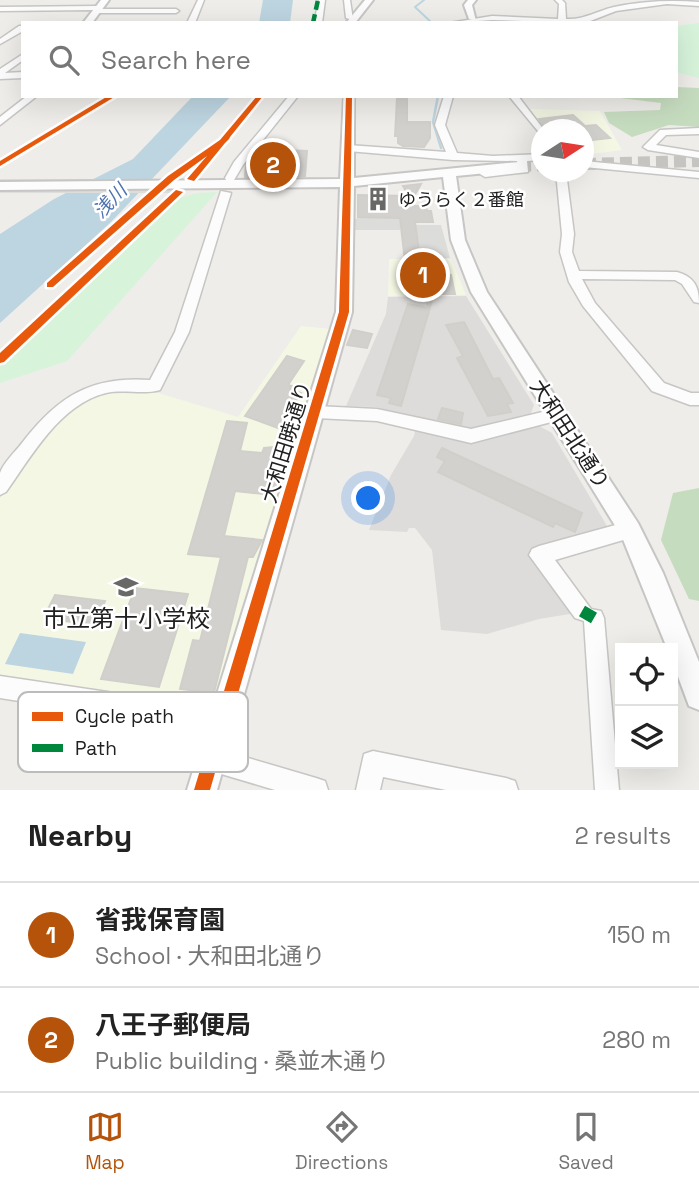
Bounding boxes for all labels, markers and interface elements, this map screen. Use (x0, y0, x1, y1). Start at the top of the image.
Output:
search box (21, 21, 678, 98)
icon: search (45, 41, 83, 79)
text: Search here (101, 43, 251, 77)
north arrow (531, 119, 594, 182)
pin: 2 (250, 139, 296, 191)
water label: 浅川 (88, 177, 134, 223)
building icon: ゆうらく２番館 (364, 185, 392, 213)
place label: ゆうらく２番館 (398, 188, 524, 211)
pin: 1 (400, 249, 446, 301)
street label: 大和田北通り (524, 374, 616, 494)
street label: 大和田暁通り (255, 378, 317, 506)
your location (351, 481, 385, 515)
school or university icon: 市立第十小学校 (112, 573, 140, 601)
place label: 市立第十小学校 (42, 603, 210, 634)
map controls (615, 643, 678, 769)
button: locate (615, 643, 678, 706)
legend (18, 692, 248, 772)
text: Cycle path (75, 704, 174, 729)
button: layers (615, 706, 678, 769)
text: Path (75, 736, 117, 761)
text: Nearby (28, 816, 132, 855)
text: 2 results (575, 821, 671, 851)
text: 省我保育園 (95, 903, 225, 937)
text: 1 (46, 920, 56, 950)
text: 150 m (607, 920, 671, 950)
text: School · 大和田北通り (95, 941, 325, 971)
text: 八王子郵便局 (95, 1008, 251, 1042)
text: 2 (44, 1025, 58, 1055)
text: 280 m (602, 1025, 671, 1055)
text: Public building · 桑並木通り (95, 1046, 389, 1076)
tab: Map (85, 1108, 125, 1175)
tab: Directions (295, 1108, 388, 1175)
tab: Saved (558, 1108, 614, 1175)

